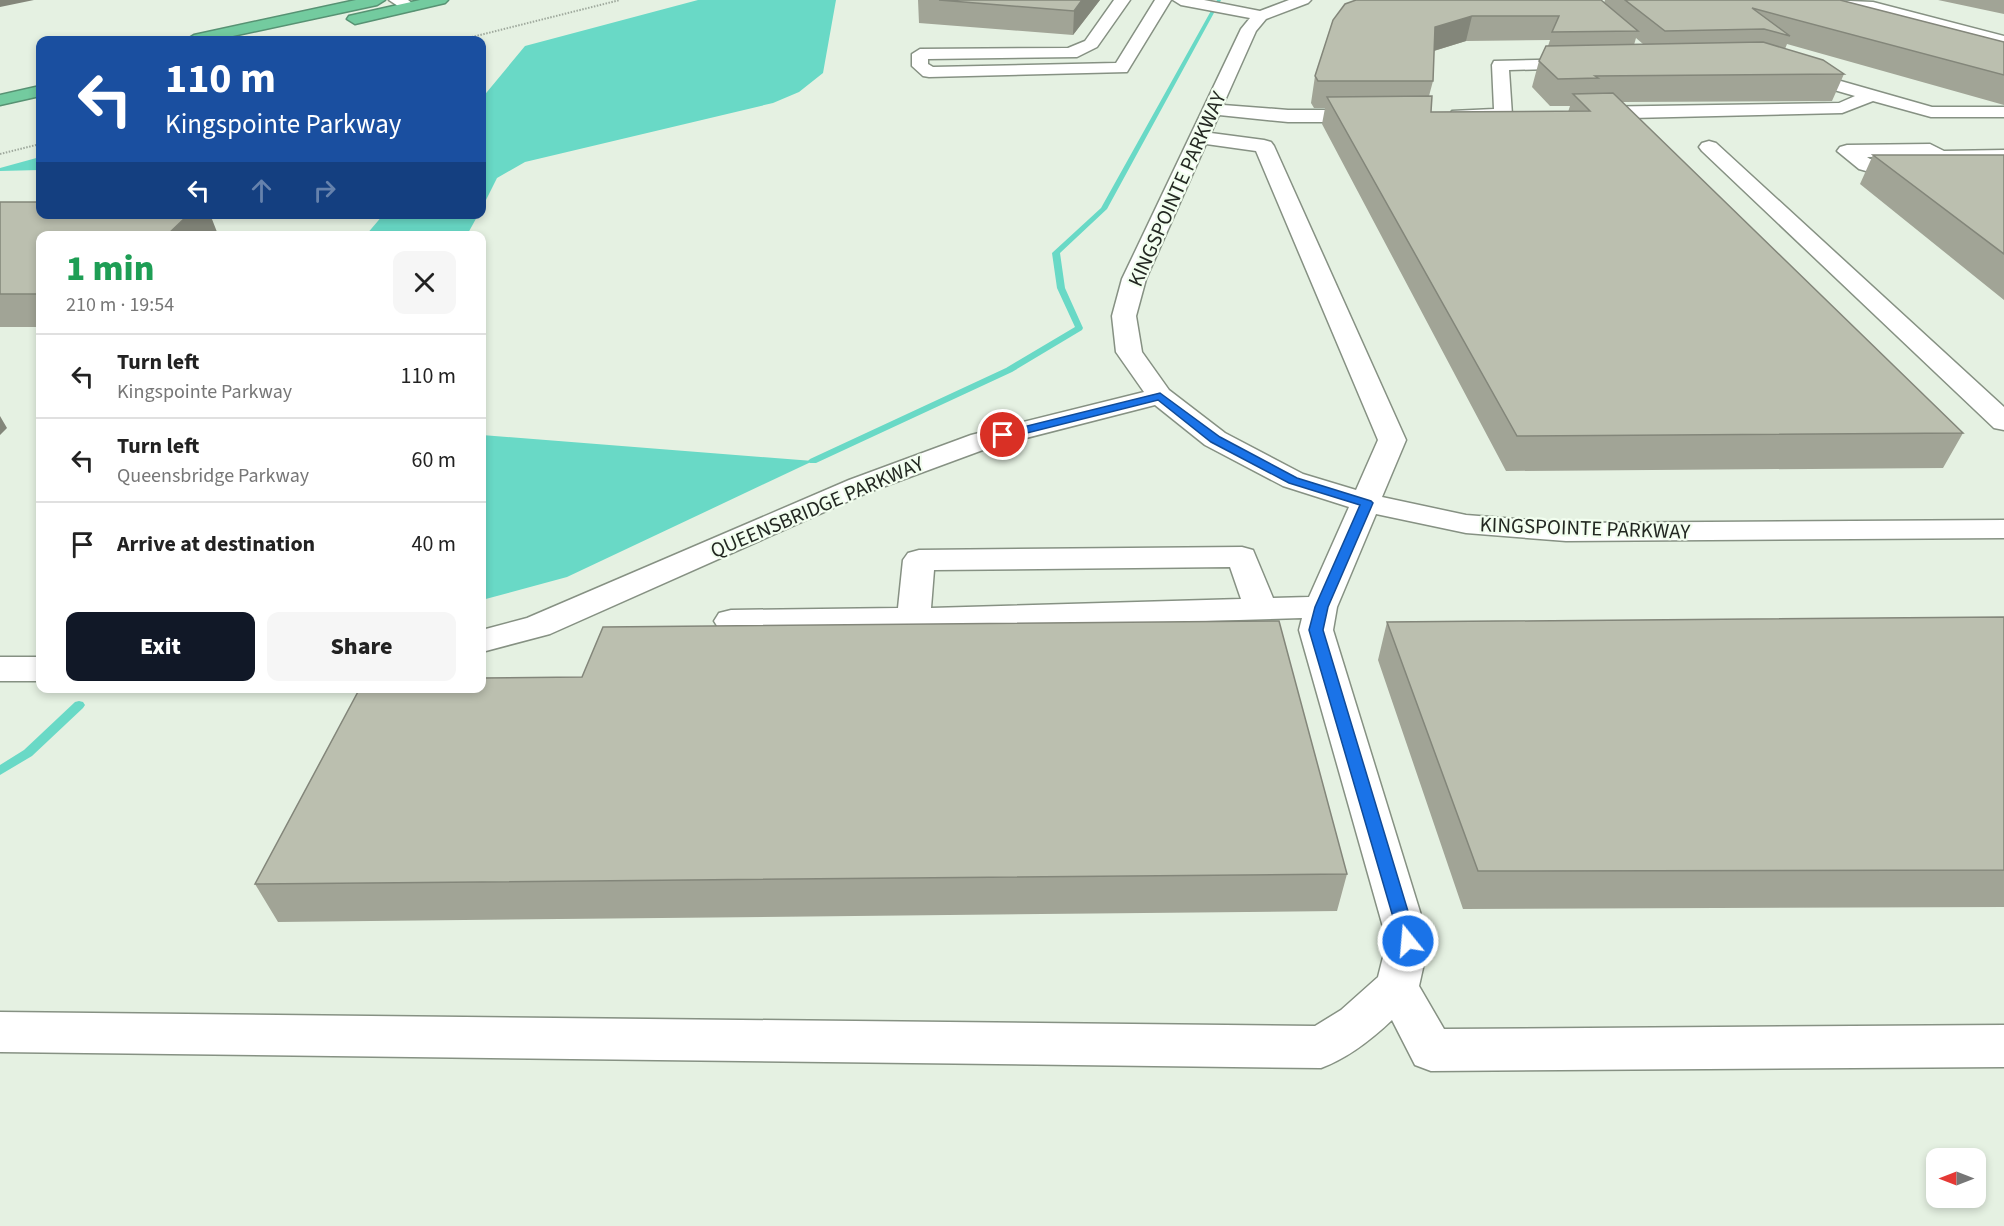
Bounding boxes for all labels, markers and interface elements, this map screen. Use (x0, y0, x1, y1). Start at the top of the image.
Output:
text: 110 m (165, 49, 276, 109)
icon: left (66, 60, 144, 138)
street label: KINGSPOINTE PARKWAY (1120, 86, 1234, 291)
text: Kingspointe Parkway (165, 105, 401, 144)
icon: left (182, 174, 215, 207)
icon: ahead (245, 174, 278, 207)
icon: right (308, 174, 341, 207)
text: 1 min (66, 243, 154, 294)
button: close (393, 251, 456, 314)
text: 210 m · 19:54 (66, 291, 174, 319)
text: Turn left (117, 346, 199, 378)
icon: left (66, 360, 99, 393)
text: 110 m (401, 360, 456, 392)
text: Kingspointe Parkway (117, 378, 292, 406)
pin (977, 409, 1028, 460)
icon: arrive (986, 418, 1019, 451)
text: Turn left (117, 430, 199, 462)
icon: left (66, 444, 99, 477)
text: 60 m (411, 444, 456, 476)
street label: QUEENSBRIDGE PARKWAY (706, 448, 929, 566)
text: Queensbridge Parkway (117, 462, 309, 490)
street label: KINGSPOINTE PARKWAY (1479, 509, 1692, 547)
icon: arrive (66, 528, 99, 561)
text: Arrive at destination (117, 528, 315, 560)
text: 40 m (411, 528, 456, 560)
button: Exit (66, 612, 255, 681)
button: Share (267, 612, 456, 681)
position arrow (1376, 909, 1440, 973)
north arrow (1926, 1148, 1986, 1208)
map controls (1926, 1148, 1986, 1208)

